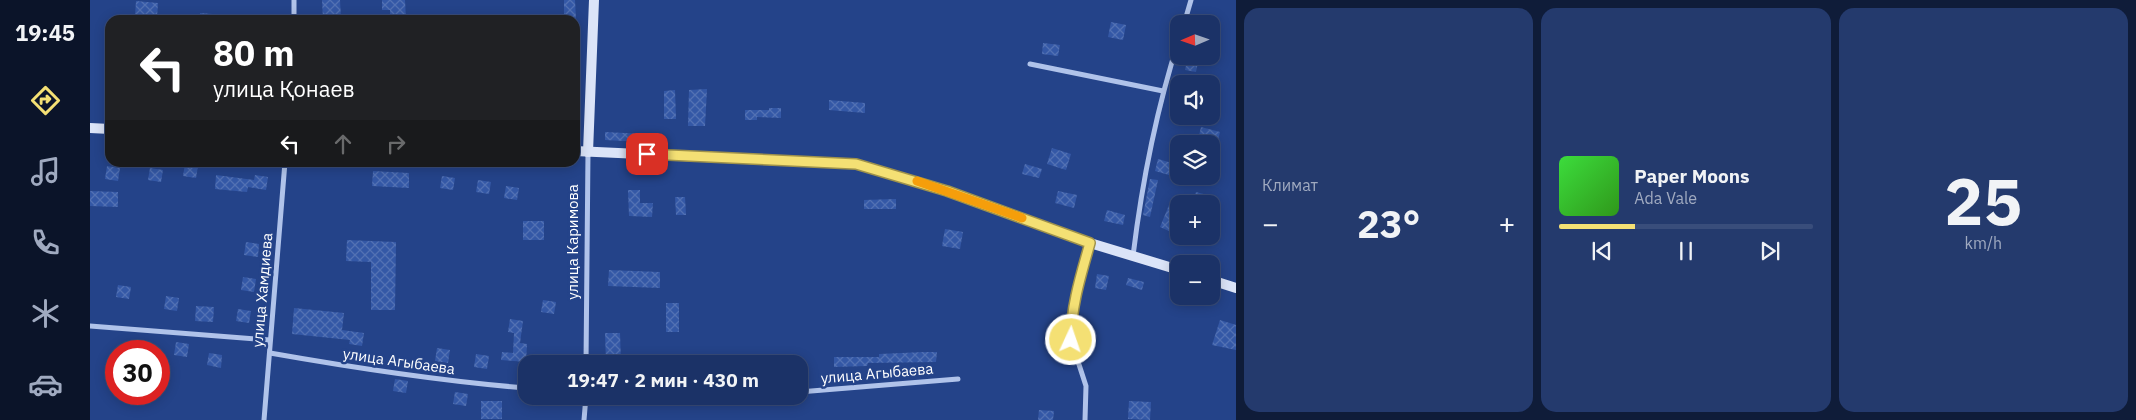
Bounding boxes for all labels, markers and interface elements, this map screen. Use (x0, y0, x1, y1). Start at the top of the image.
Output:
north arrow (1170, 15, 1220, 65)
map controls (1170, 15, 1220, 305)
text: 19:45 (15, 18, 75, 47)
text: 80 m (213, 30, 295, 76)
icon: left (130, 35, 195, 100)
text: улица Қонаев (213, 74, 355, 103)
button: sound (1170, 75, 1220, 125)
icon: directions (28, 83, 63, 118)
icon: left (276, 130, 304, 158)
icon: ahead (329, 130, 357, 158)
icon: right (382, 130, 410, 158)
pin (626, 133, 668, 175)
button: layers (1170, 135, 1220, 185)
icon: arrive (633, 140, 661, 168)
icon: music (28, 154, 63, 189)
text: 25 (1944, 158, 2022, 243)
text: Paper Moons (1634, 164, 1750, 188)
text: Климат (1262, 175, 1318, 195)
street label: улица Каримова (563, 184, 582, 300)
text: Ada Vale (1634, 188, 1697, 208)
button: + (1170, 195, 1220, 245)
text: 23° (1357, 199, 1420, 248)
text: − (1262, 205, 1279, 242)
text: + (1499, 205, 1515, 242)
icon: phone (28, 225, 63, 260)
street label: улица Хамдиева (248, 232, 276, 348)
text: km/h (1965, 233, 2002, 253)
icon: previous (1588, 237, 1616, 265)
icon: pause (1672, 237, 1700, 265)
icon: next (1756, 237, 1784, 265)
button: − (1170, 255, 1220, 305)
icon: climate (28, 296, 63, 331)
position arrow (1044, 313, 1096, 365)
speed limit sign: 30 (105, 340, 170, 405)
street label: улица Агыбаева (342, 344, 456, 378)
street label: улица Агыбаева (820, 359, 934, 387)
icon: car (28, 367, 63, 402)
text: 19:47 · 2 мин · 430 m (567, 368, 759, 392)

